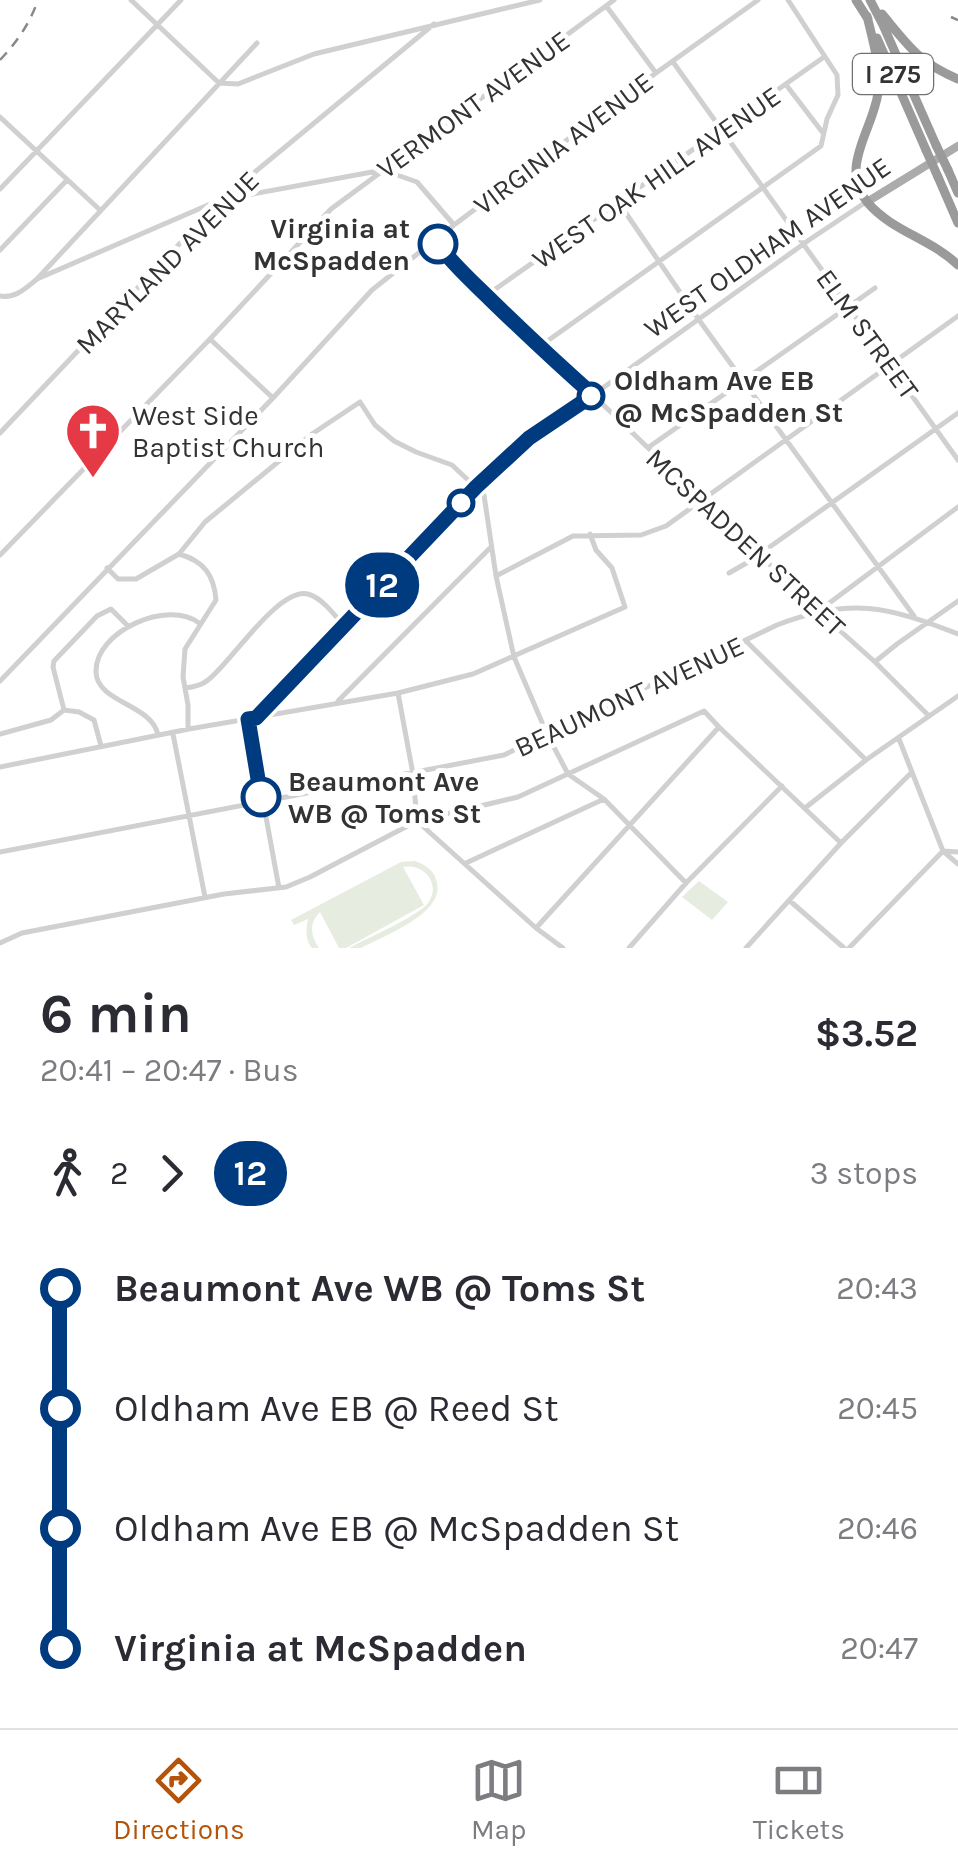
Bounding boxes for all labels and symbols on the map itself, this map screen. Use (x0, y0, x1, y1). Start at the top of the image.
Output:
street label: VERMONT AVENUE (370, 23, 576, 185)
road number: I 275 (853, 54, 933, 94)
street label: VIRGINIA AVENUE (467, 65, 660, 222)
street label: WEST OAK HILL AVENUE (526, 79, 787, 276)
street label: WEST OLDHAM AVENUE (638, 150, 897, 345)
street label: MARYLAND AVENUE (69, 164, 266, 361)
place label: Virginia at McSpadden (253, 212, 410, 277)
marker: Virginia at McSpadden (419, 225, 457, 263)
street label: ELM STREET (809, 263, 926, 406)
place label: Oldham Ave EB @ McSpadden St (614, 364, 843, 429)
marker: Oldham Ave EB @ McSpadden St (578, 383, 604, 409)
place label: West Side Baptist Church (132, 399, 324, 464)
church icon: West Side Baptist Church (63, 401, 123, 480)
street label: MCSPADDEN STREET (639, 442, 852, 643)
unlabelled marker (448, 490, 474, 516)
line badge: 12 (337, 552, 427, 618)
street label: BEAUMONT AVENUE (509, 629, 749, 764)
place label: Beaumont Ave WB @ Toms St (288, 765, 481, 830)
marker: Beaumont Ave WB @ Toms St (242, 778, 280, 816)

